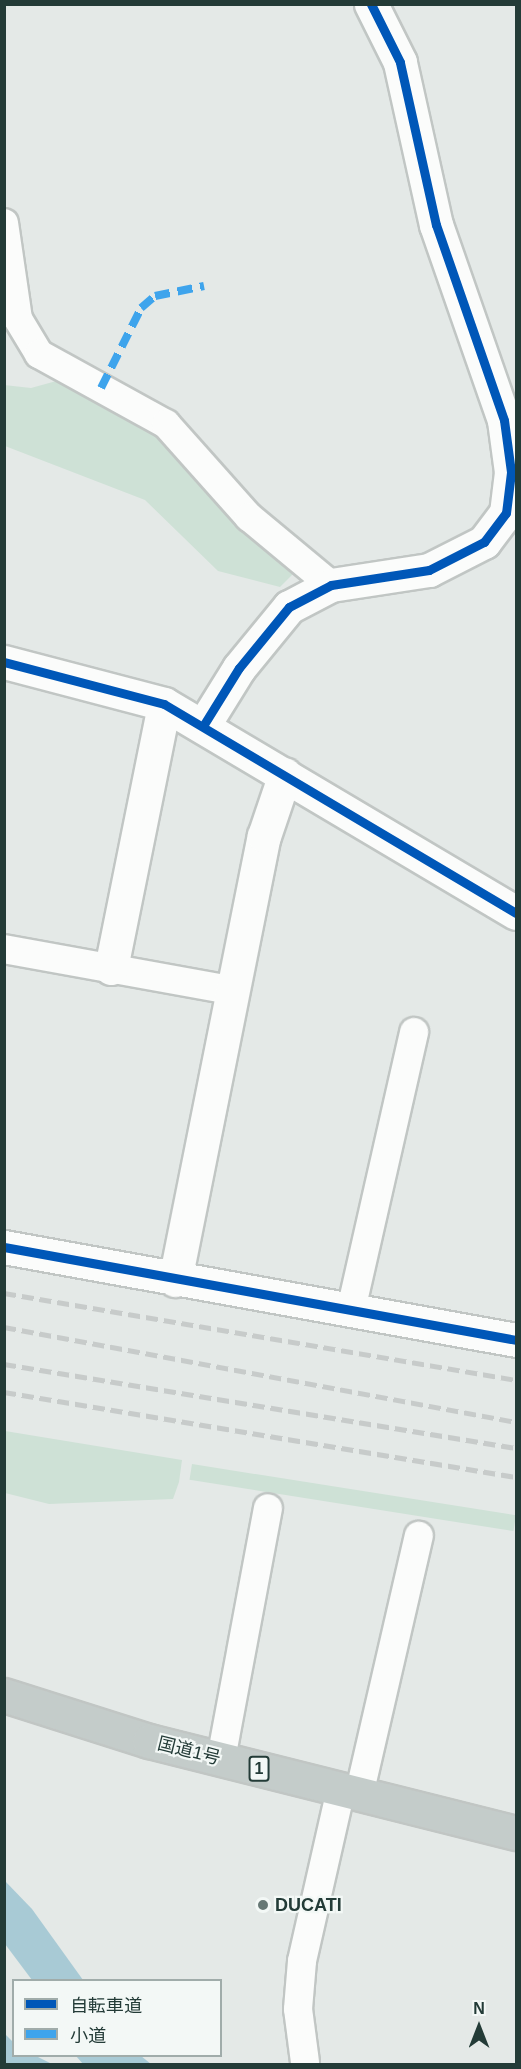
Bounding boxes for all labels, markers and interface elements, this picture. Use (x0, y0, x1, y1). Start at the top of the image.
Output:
street label: 国道1号 (155, 1733, 223, 1769)
road number: 1 (248, 1756, 270, 1782)
place label: DUCATI (275, 1894, 342, 1916)
marker: DUCATI (256, 1898, 270, 1912)
legend (12, 1979, 222, 2057)
text: 自転車道 (70, 1996, 142, 2016)
north arrow (449, 1997, 509, 2057)
text: N (473, 2000, 485, 2017)
text: 小道 (70, 2026, 106, 2046)

